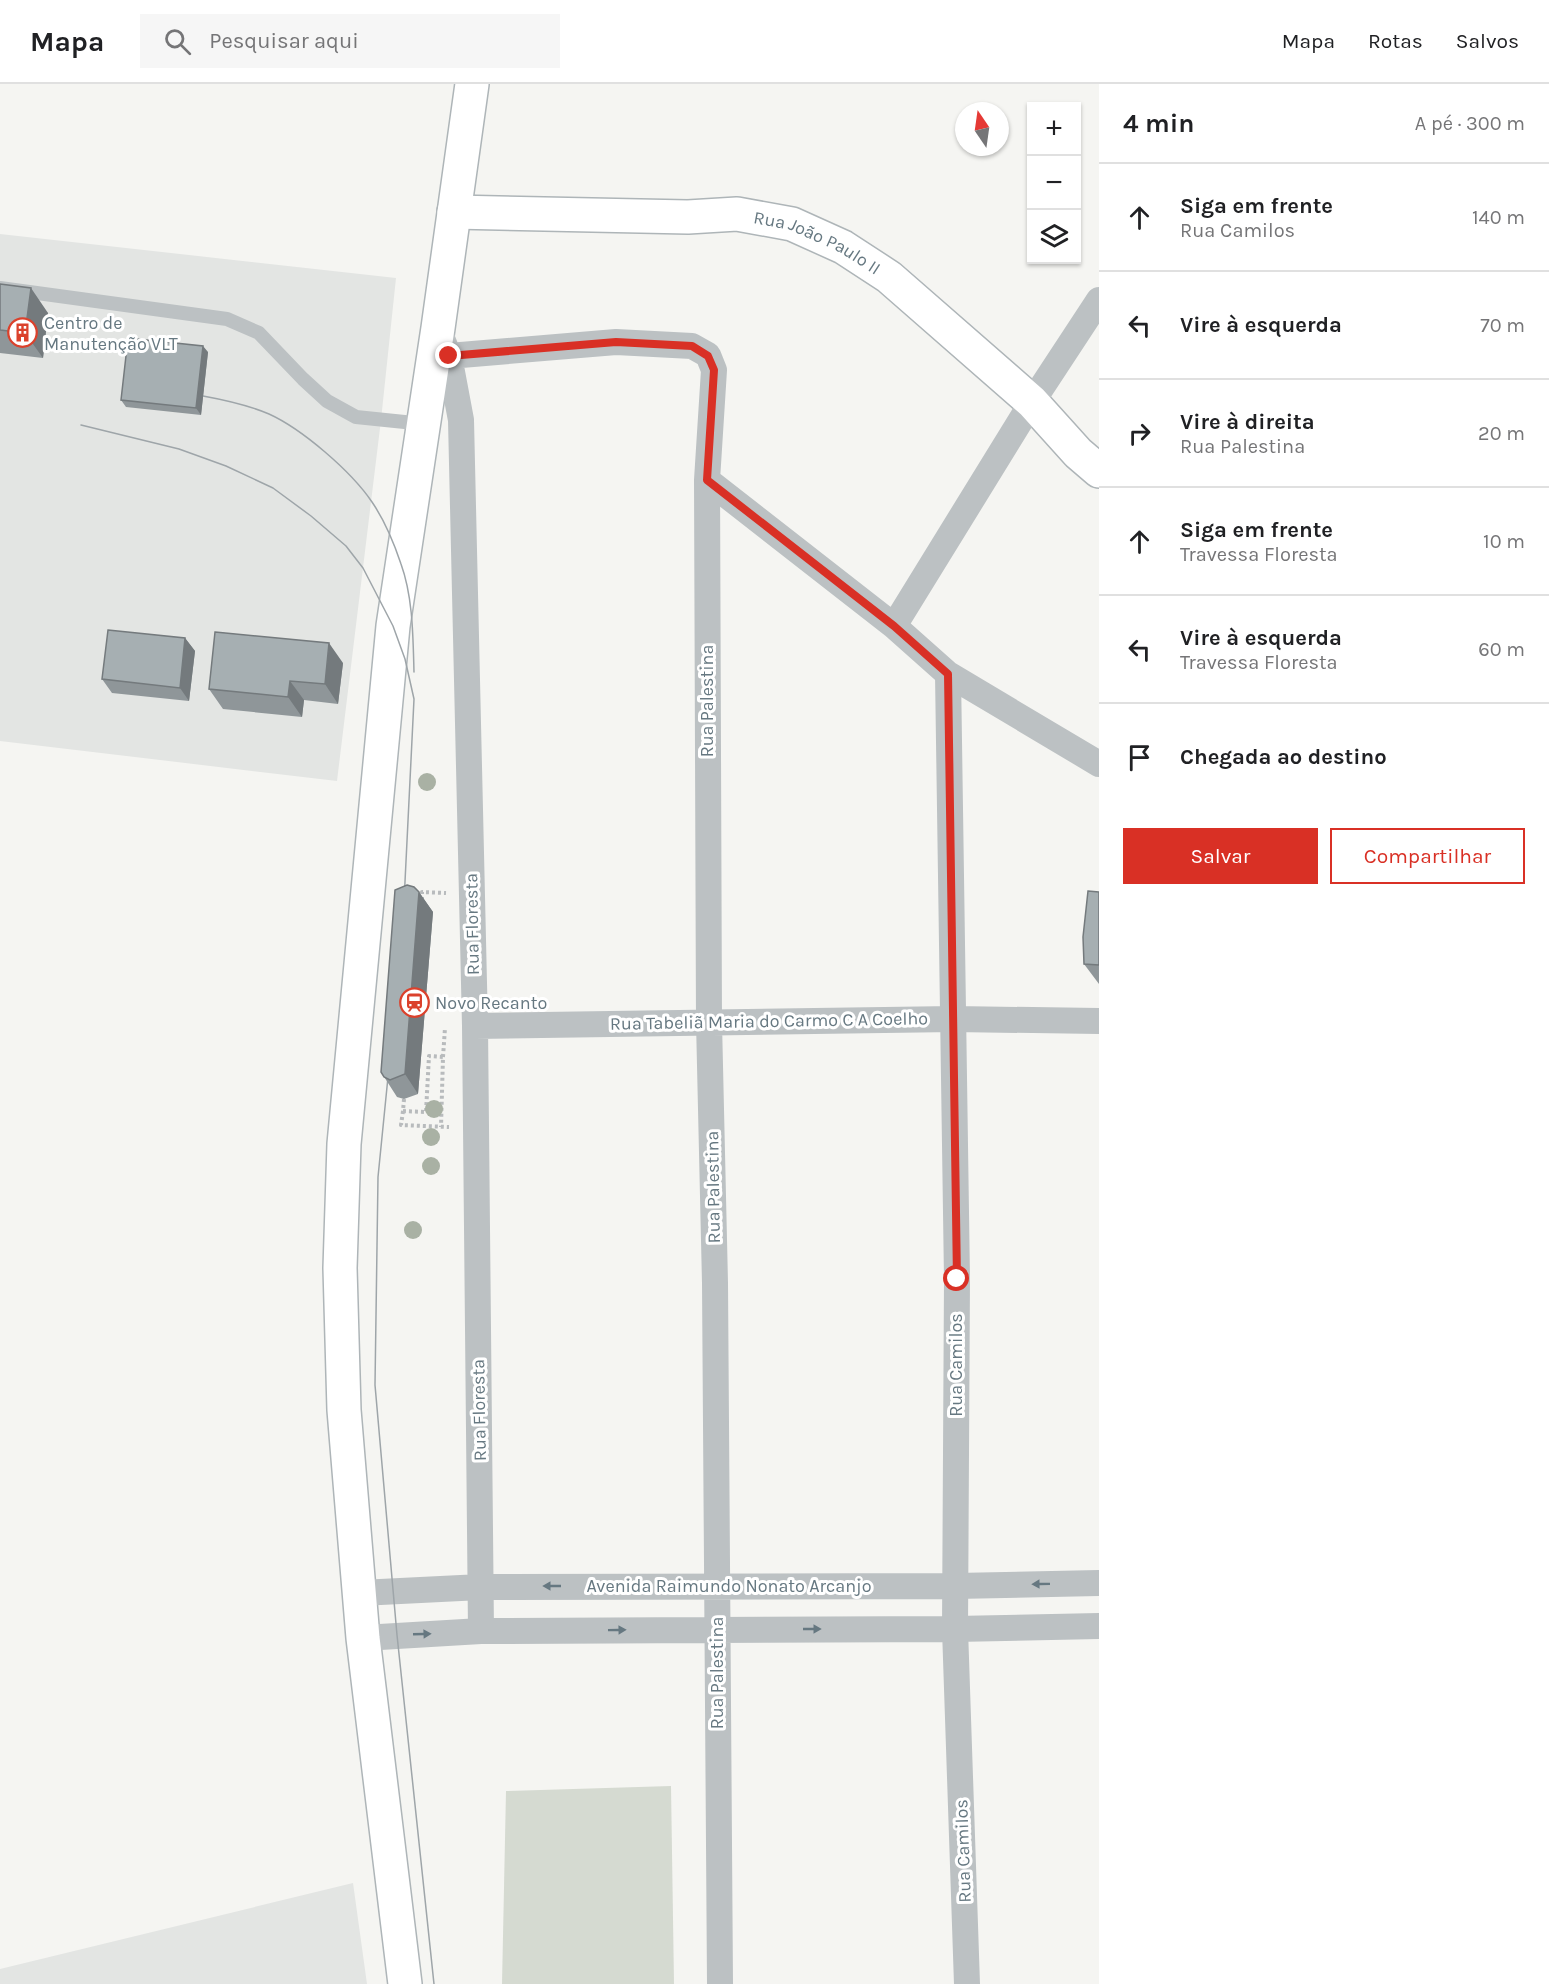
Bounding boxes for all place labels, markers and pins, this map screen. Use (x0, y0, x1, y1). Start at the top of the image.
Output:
place label: Centro de Manutenção VLT (44, 312, 178, 355)
building icon: Centro de Manutenção VLT (7, 317, 39, 349)
station icon: Novo Recanto (398, 987, 430, 1019)
place label: Novo Recanto (435, 992, 547, 1014)

